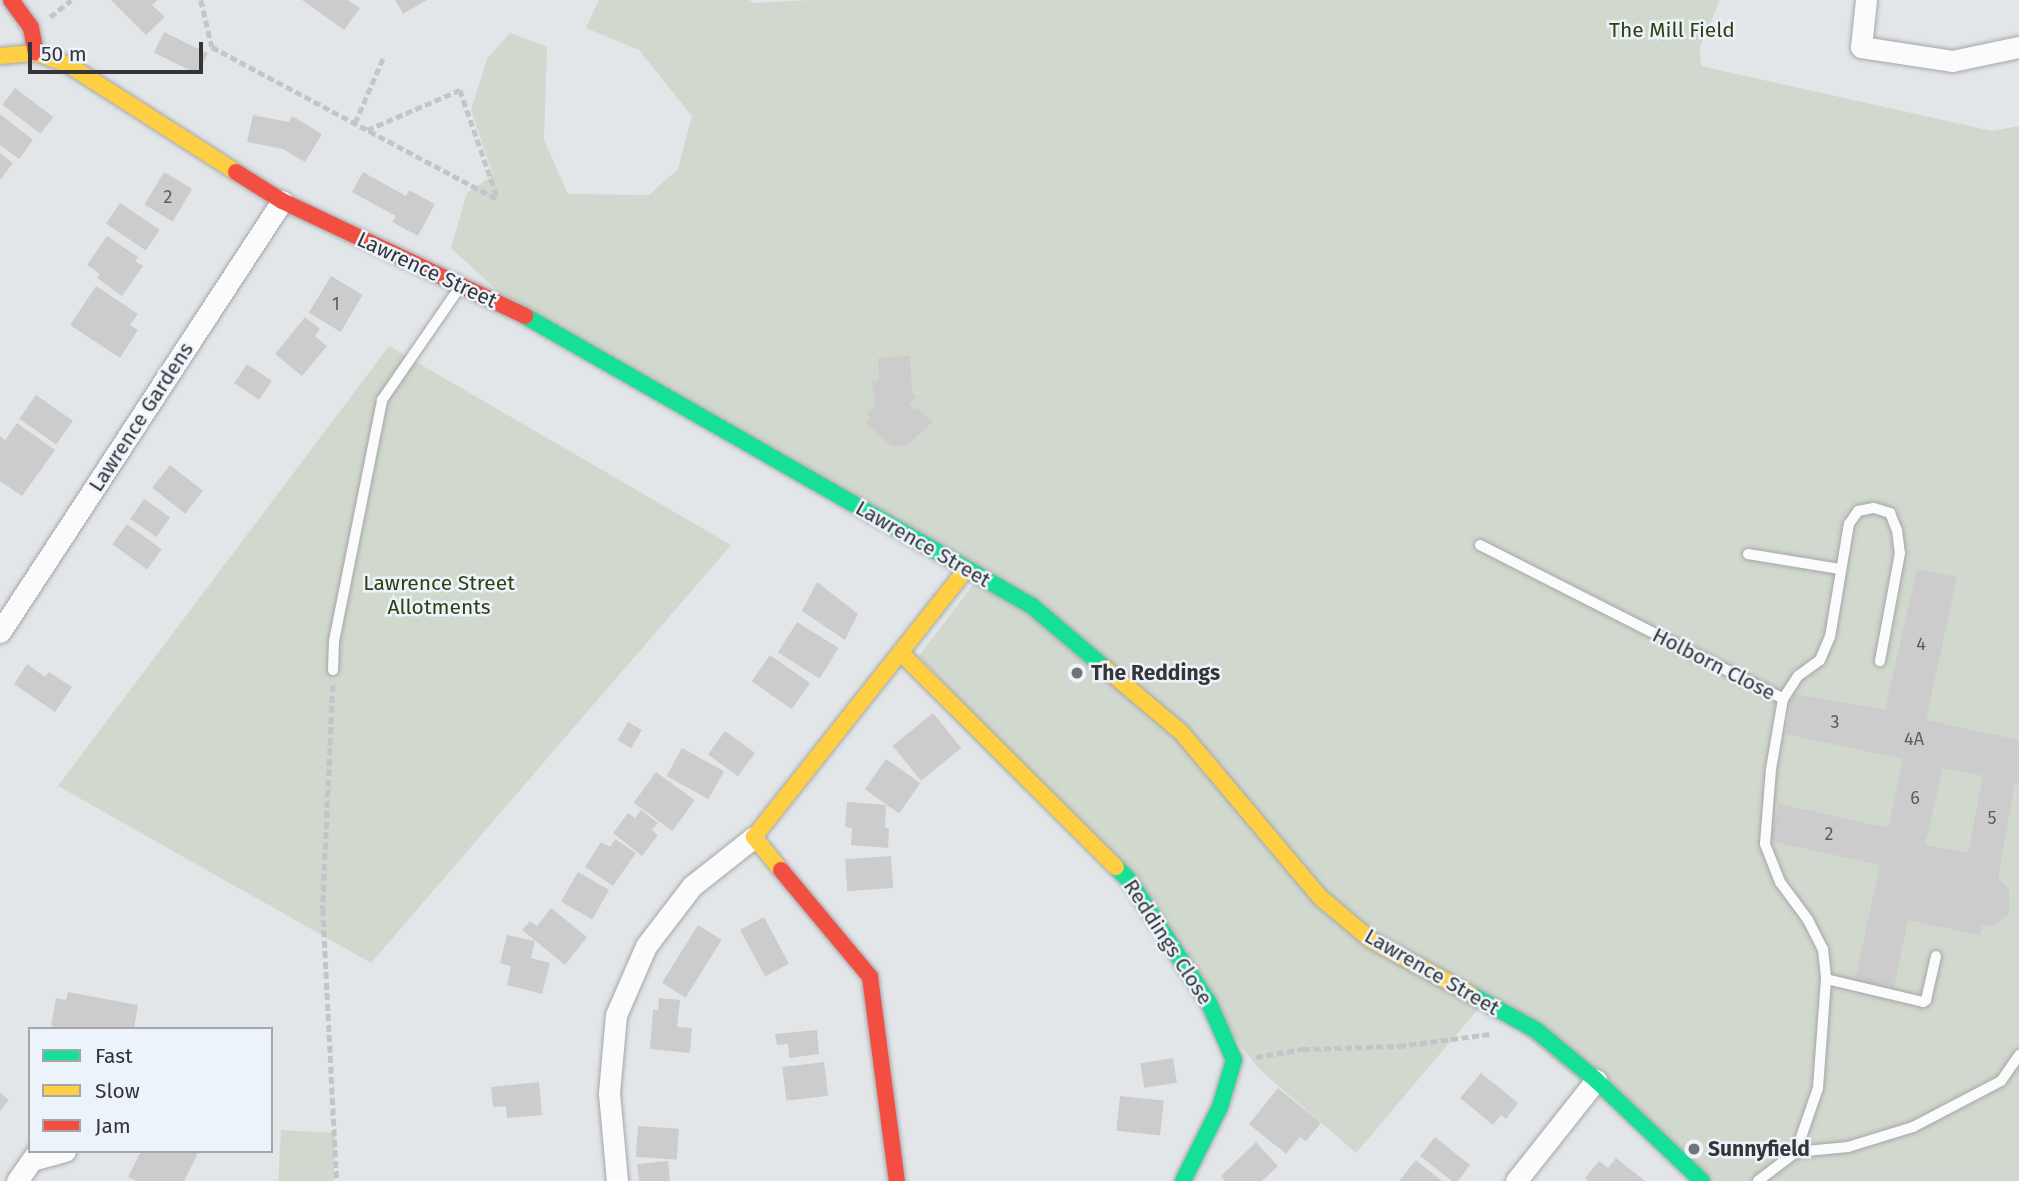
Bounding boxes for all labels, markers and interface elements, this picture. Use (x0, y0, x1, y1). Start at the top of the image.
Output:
park label: The Mill Field (1609, 17, 1735, 43)
scale bar (32, 28, 206, 72)
text: 50 m (41, 41, 87, 67)
house number: 2 (164, 186, 172, 208)
street label: Lawrence Street (353, 227, 501, 313)
house number: 1 (332, 293, 340, 315)
street label: Lawrence Gardens (83, 338, 199, 496)
street label: Lawrence Street (851, 495, 995, 593)
park label: Lawrence Street Allotments (363, 570, 515, 620)
street label: Holborn Close (1648, 622, 1780, 706)
house number: 4 (1916, 633, 1926, 655)
place label: The Reddings (1091, 660, 1220, 686)
marker: The Reddings (1069, 665, 1085, 681)
house number: 3 (1831, 711, 1839, 733)
house number: 4A (1904, 728, 1924, 750)
house number: 6 (1910, 787, 1920, 809)
house number: 5 (1987, 807, 1997, 829)
house number: 2 (1825, 823, 1833, 845)
street label: Reddings Close (1118, 875, 1218, 1009)
street label: Lawrence Street (1360, 923, 1504, 1021)
legend (28, 1027, 273, 1153)
text: Fast (95, 1043, 133, 1069)
text: Slow (95, 1078, 140, 1104)
text: Jam (95, 1113, 131, 1139)
place label: Sunnyfield (1708, 1136, 1810, 1162)
marker: Sunnyfield (1686, 1141, 1702, 1157)

